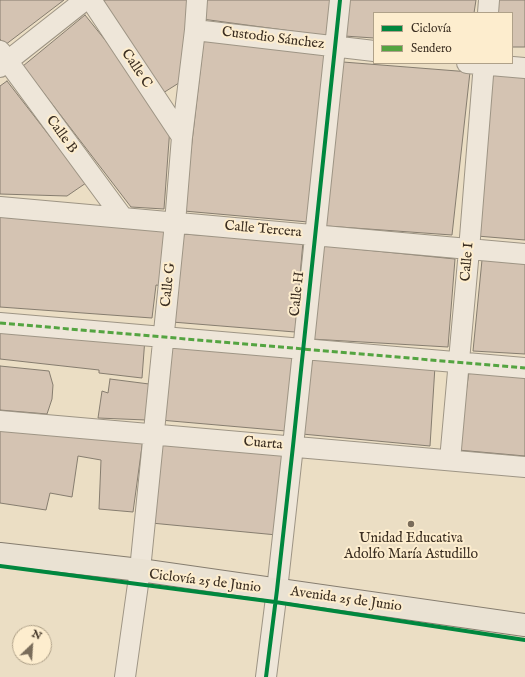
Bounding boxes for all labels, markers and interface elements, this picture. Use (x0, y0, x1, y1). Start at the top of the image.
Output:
legend (373, 12, 513, 64)
text: Ciclovía (411, 21, 451, 36)
street label: Custodio Sánchez (221, 24, 325, 54)
text: Sendero (411, 41, 452, 56)
street label: Calle C (117, 46, 155, 92)
street label: Calle B (42, 113, 80, 157)
street label: Calle Tercera (224, 218, 302, 242)
street label: Calle I (458, 242, 478, 282)
street label: Calle G (158, 262, 180, 308)
street label: Calle H (287, 271, 309, 317)
street label: Cuarta (243, 434, 283, 454)
marker: Unidad Educativa Adolfo María Astudillo (406, 519, 416, 529)
place label: Unidad Educativa Adolfo María Astudillo (344, 531, 478, 564)
street label: Ciclovía 25 de Junio (148, 567, 262, 597)
street label: Avenida 25 de Junio (289, 584, 403, 616)
north arrow (12, 625, 52, 665)
text: N (29, 627, 44, 643)

